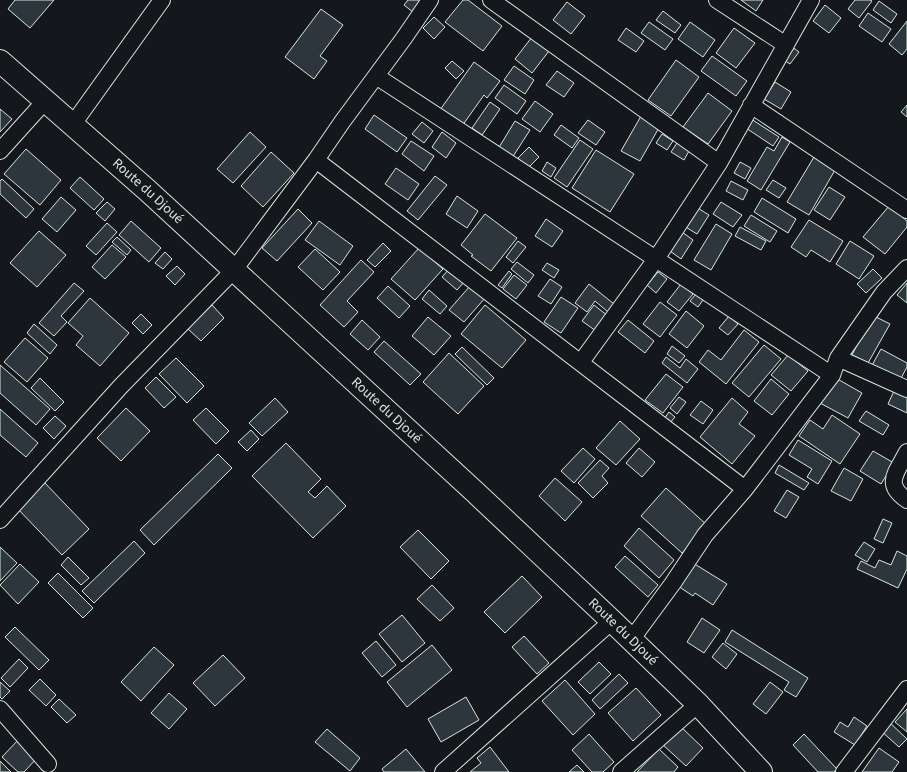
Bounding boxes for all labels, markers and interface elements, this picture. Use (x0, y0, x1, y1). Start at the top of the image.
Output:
street label: Route du Djoué (108, 154, 188, 229)
street label: Route du Djoué (347, 373, 426, 448)
street label: Route du Djoué (584, 593, 662, 670)

